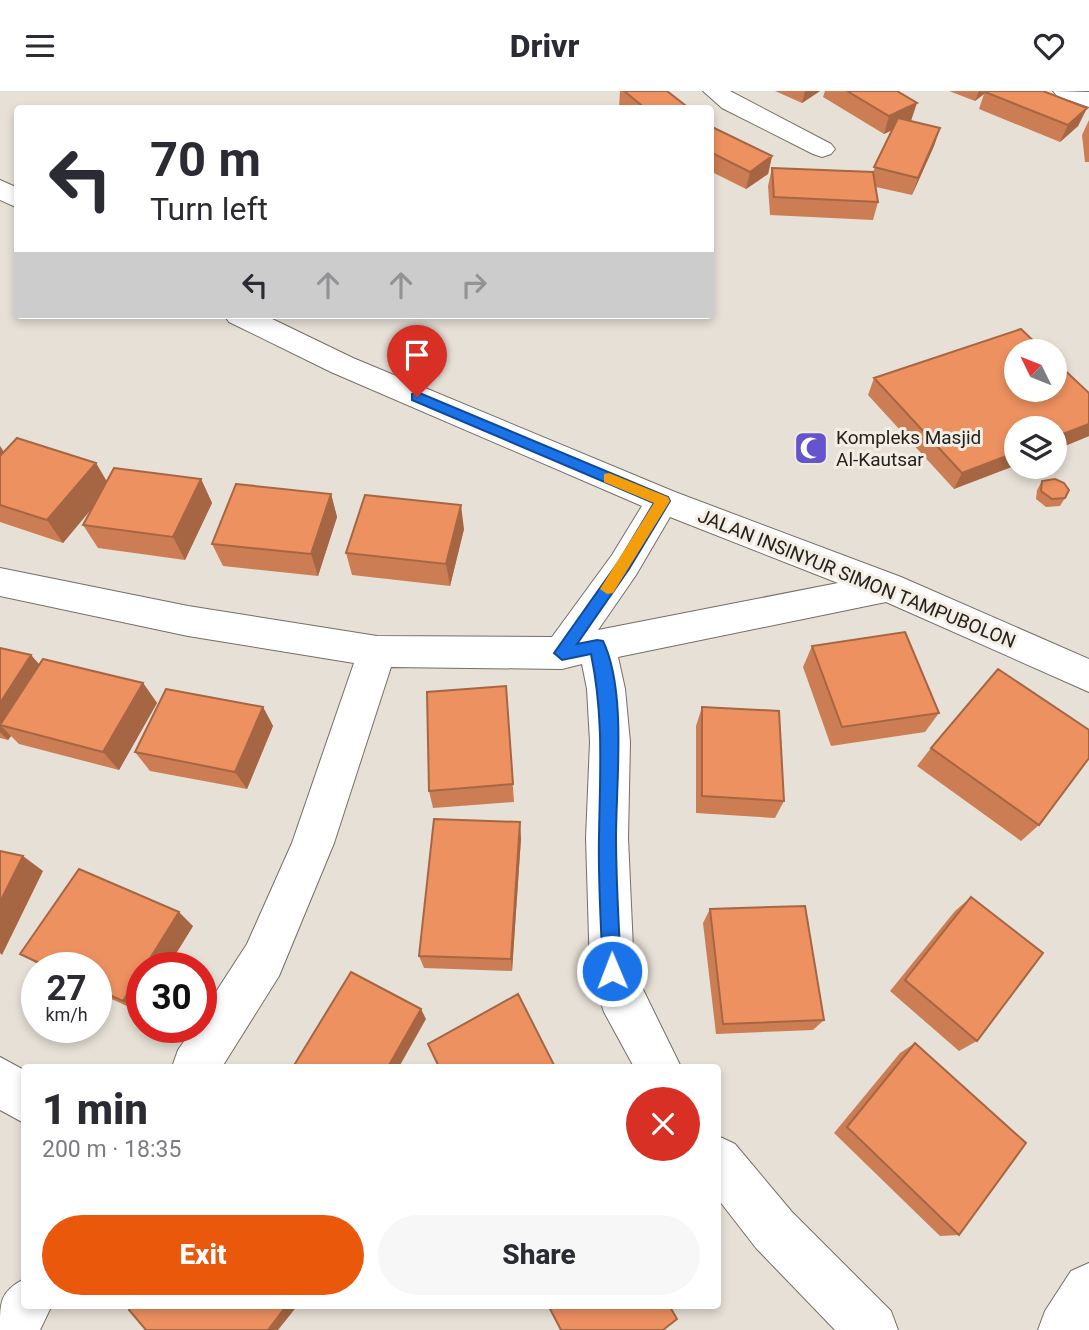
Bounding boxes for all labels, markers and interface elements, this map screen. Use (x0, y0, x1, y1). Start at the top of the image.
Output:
icon: menu (21, 27, 59, 65)
text: Drivr (510, 27, 579, 65)
icon: heart (1030, 27, 1068, 65)
text: 70 m (150, 131, 261, 188)
icon: left (35, 133, 126, 224)
text: Turn left (150, 190, 268, 228)
icon: left (236, 266, 274, 304)
icon: ahead (309, 266, 347, 304)
icon: ahead (382, 266, 420, 304)
icon: right (455, 266, 493, 304)
pin (387, 325, 447, 397)
icon: arrive (398, 336, 436, 374)
north arrow (1004, 339, 1068, 403)
map controls (1004, 339, 1067, 479)
button: layers (1004, 416, 1067, 479)
place label: Kompleks Masjid Al-Kautsar (836, 426, 981, 471)
mosque icon: Kompleks Masjid Al-Kautsar (792, 429, 830, 467)
street label: JALAN INSINYUR SIMON TAMPUBOLON (695, 504, 1019, 653)
position arrow (575, 934, 649, 1008)
speed limit sign: 30 (126, 952, 217, 1043)
text: 27 (46, 968, 87, 1009)
text: km/h (45, 1004, 88, 1025)
text: 1 min (42, 1085, 148, 1134)
button: close (626, 1087, 700, 1161)
text: 200 m · 18:35 (42, 1136, 181, 1163)
button: Exit (42, 1215, 364, 1295)
button: Share (378, 1215, 700, 1295)

